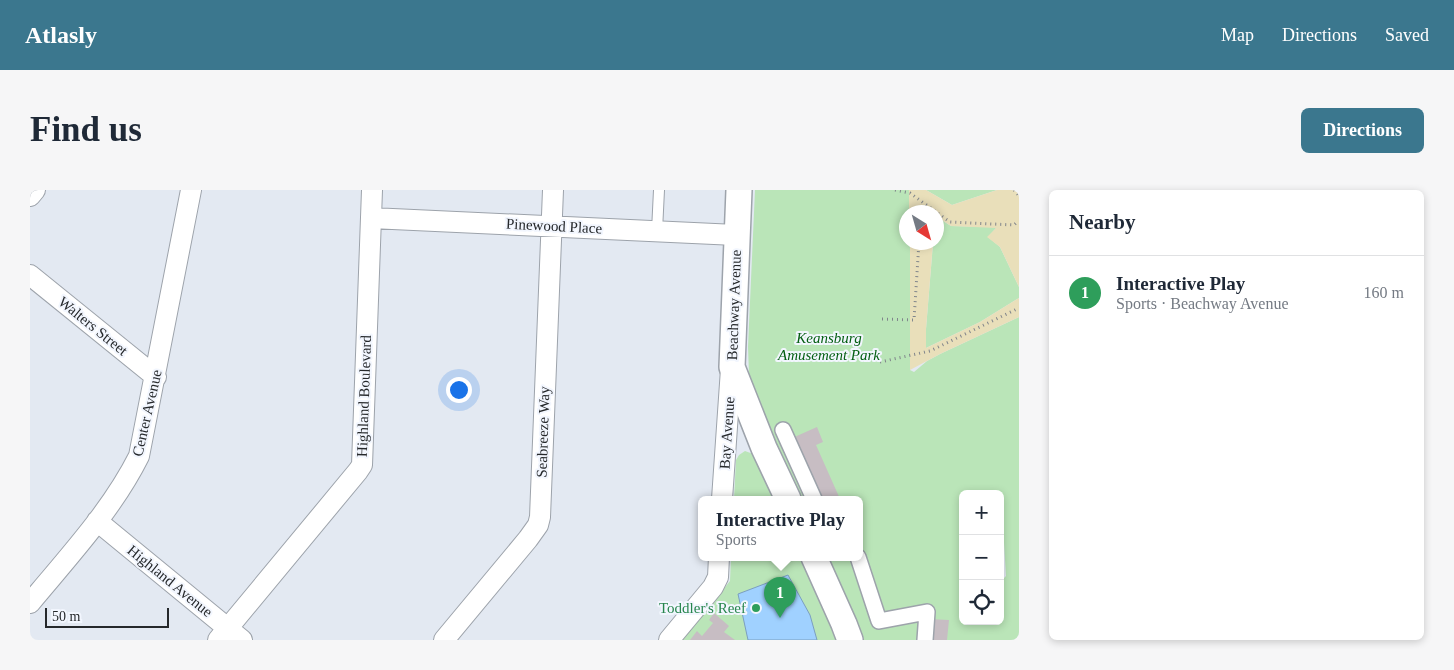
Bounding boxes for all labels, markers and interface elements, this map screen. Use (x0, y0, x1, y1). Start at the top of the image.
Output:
text: Atlasly (25, 22, 97, 48)
text: Map (1221, 25, 1254, 45)
text: Directions (1282, 25, 1357, 45)
text: Saved (1385, 25, 1429, 45)
button: Directions (1301, 108, 1424, 153)
text: Find us (30, 110, 142, 149)
north arrow (899, 205, 944, 250)
text: Nearby (1069, 210, 1136, 234)
street label: Pinewood Place (506, 215, 603, 237)
street label: Beachway Avenue (724, 249, 744, 361)
text: Interactive Play (1116, 273, 1245, 294)
text: 1 (1081, 284, 1089, 301)
text: 160 m (1364, 284, 1404, 301)
street label: Walters Street (55, 293, 131, 359)
text: Sports · Beachway Avenue (1116, 295, 1289, 312)
park label: Keansburg Amusement Park (777, 330, 880, 363)
street label: Highland Boulevard (354, 334, 374, 457)
street label: Center Avenue (129, 368, 165, 458)
your location (446, 377, 472, 403)
street label: Seabreeze Way (533, 386, 553, 478)
street label: Bay Avenue (716, 396, 738, 470)
map controls (959, 490, 1004, 625)
button: + (959, 490, 1004, 535)
popup (698, 496, 863, 561)
text: Interactive Play (716, 509, 845, 530)
text: Sports (716, 531, 757, 548)
button: − (959, 535, 1004, 580)
street label: Highland Avenue (124, 542, 216, 620)
pin: 1 (764, 577, 796, 618)
button: locate (959, 580, 1004, 625)
place label: Toddler's Reef (659, 600, 746, 616)
marker: Toddler's Reef (750, 602, 762, 614)
scale bar (45, 605, 169, 628)
text: 50 m (52, 609, 80, 624)

